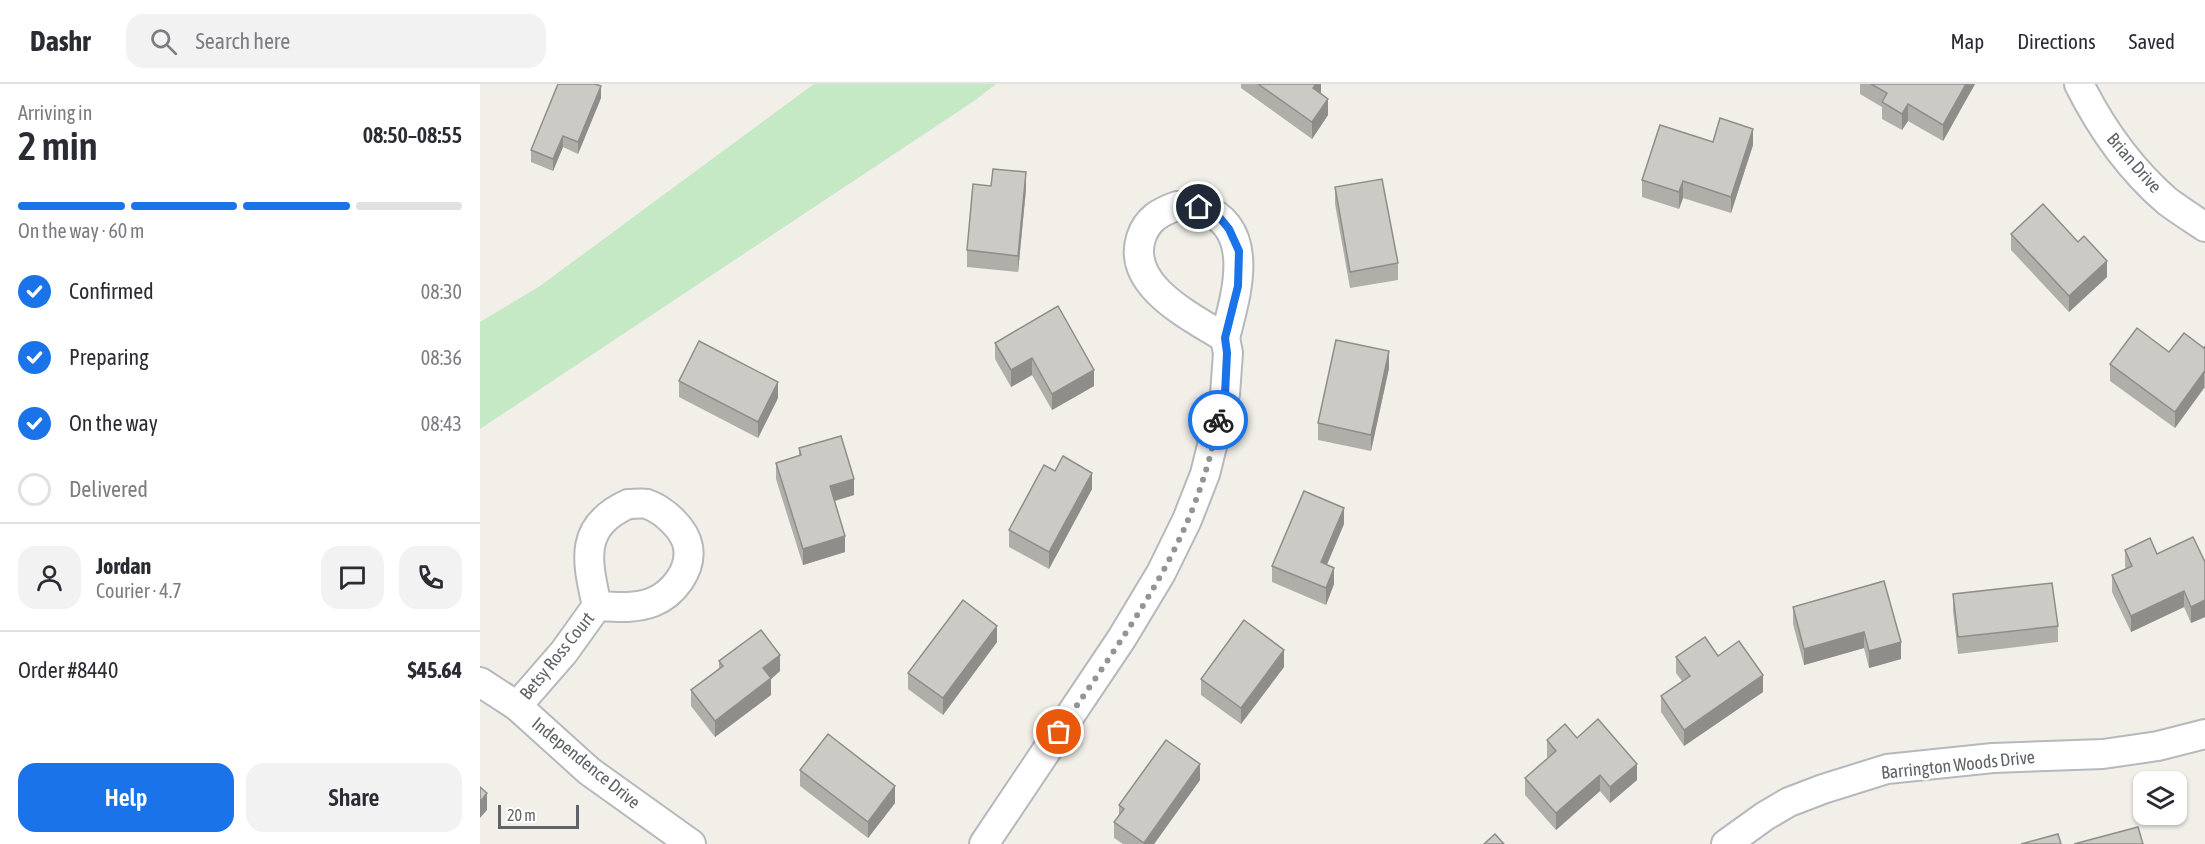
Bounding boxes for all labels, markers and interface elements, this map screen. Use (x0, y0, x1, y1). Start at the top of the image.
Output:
search box (126, 14, 546, 68)
text: Dashr (30, 25, 90, 57)
icon: search (147, 25, 180, 58)
text: Search here (195, 28, 290, 54)
text: Map (1950, 29, 1984, 53)
text: Directions (2017, 29, 2096, 53)
text: Saved (2129, 29, 2175, 53)
text: Arriving in (18, 101, 92, 124)
text: 08:50–08:55 (363, 122, 462, 148)
text: 2 min (18, 124, 98, 168)
street label: Brian Drive (2103, 128, 2166, 197)
pin (1173, 181, 1224, 232)
icon: home (1182, 190, 1215, 223)
text: On the way · 60 m (18, 219, 144, 242)
icon: check (18, 275, 51, 308)
text: Confirmed (69, 278, 154, 304)
text: 08:30 (421, 280, 462, 303)
icon: check (18, 341, 51, 374)
text: Preparing (69, 344, 149, 370)
text: 08:36 (421, 346, 462, 369)
courier (1188, 390, 1248, 450)
icon: bike (1202, 404, 1235, 437)
icon: check (18, 407, 51, 440)
text: On the way (69, 410, 158, 436)
text: 08:43 (421, 412, 462, 435)
text: Delivered (69, 476, 148, 502)
button: person (18, 546, 81, 609)
button: chat (321, 546, 384, 609)
button: phone (399, 546, 462, 609)
text: Jordan (96, 553, 151, 579)
text: Courier · 4.7 (96, 579, 182, 602)
street label: Betsy Ross Court (515, 608, 598, 704)
text: Order #8440 (18, 657, 118, 683)
text: $45.64 (407, 657, 462, 683)
pin (1033, 706, 1084, 757)
street label: Independence Drive (528, 713, 645, 813)
icon: bag (1042, 715, 1075, 748)
street label: Barrington Woods Drive (1880, 746, 2036, 783)
button: Help (18, 763, 234, 832)
button: Share (246, 763, 462, 832)
map controls (2133, 771, 2187, 825)
button: layers (2133, 771, 2187, 825)
scale bar (498, 802, 579, 830)
text: 20 m (507, 806, 536, 824)

